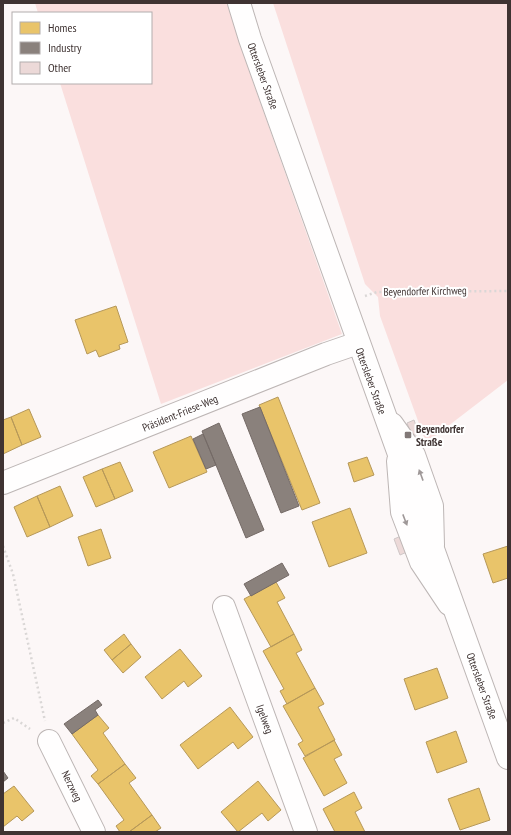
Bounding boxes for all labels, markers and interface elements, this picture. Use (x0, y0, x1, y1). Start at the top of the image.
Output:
legend (12, 12, 152, 84)
text: Homes (48, 20, 76, 35)
text: Industry (48, 40, 82, 55)
street label: Ottersleber Straße (244, 41, 282, 112)
text: Other (48, 60, 72, 75)
street label: Beyendorfer Kirchweg (383, 283, 467, 299)
street label: Ottersleber Straße (352, 346, 390, 417)
street label: Präsident-Friese-Weg (140, 391, 220, 435)
place label: Beyendorfer Straße (416, 422, 465, 449)
marker: Beyendorfer Straße (403, 430, 413, 440)
one-way arrow (418, 469, 424, 481)
one-way arrow (402, 514, 408, 526)
street label: Ottersleber Straße (463, 651, 501, 722)
street label: Igelweg (253, 702, 277, 736)
street label: Nerzweg (58, 768, 86, 804)

